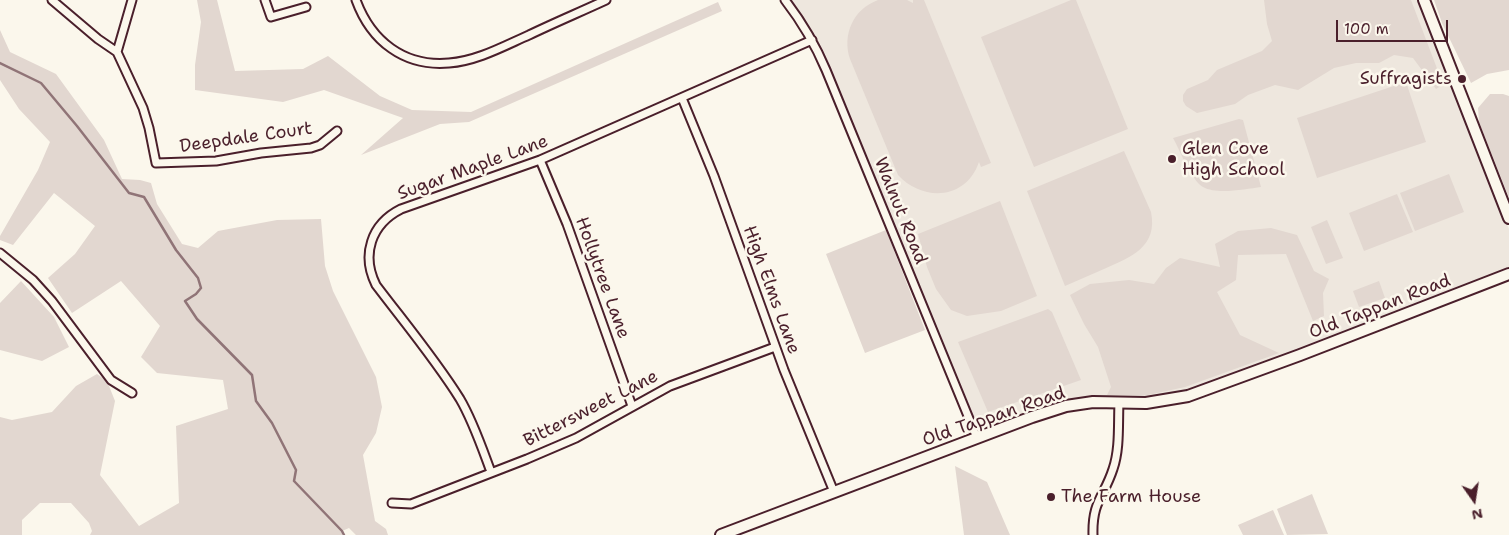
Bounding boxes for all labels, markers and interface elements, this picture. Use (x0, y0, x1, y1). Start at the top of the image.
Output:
scale bar (1339, 10, 1452, 42)
text: 100 m (1344, 19, 1389, 39)
place label: Suffragists (1360, 68, 1452, 90)
marker: Suffragists (1456, 73, 1468, 85)
street label: Deepdale Court (178, 118, 314, 158)
street label: Sugar Maple Lane (395, 131, 551, 205)
place label: Glen Cove High School (1182, 138, 1285, 180)
marker: Glen Cove High School (1166, 153, 1178, 165)
street label: Walnut Road (869, 154, 931, 268)
street label: Hollytree Lane (570, 214, 634, 342)
street label: High Elms Lane (738, 223, 804, 357)
street label: Old Tappan Road (1306, 270, 1454, 344)
street label: Bittersweet Lane (520, 366, 662, 452)
street label: Old Tappan Road (920, 382, 1068, 452)
north arrow (1449, 475, 1499, 525)
place label: The Farm House (1061, 486, 1201, 508)
marker: The Farm House (1045, 491, 1057, 503)
text: N (1470, 505, 1485, 525)

